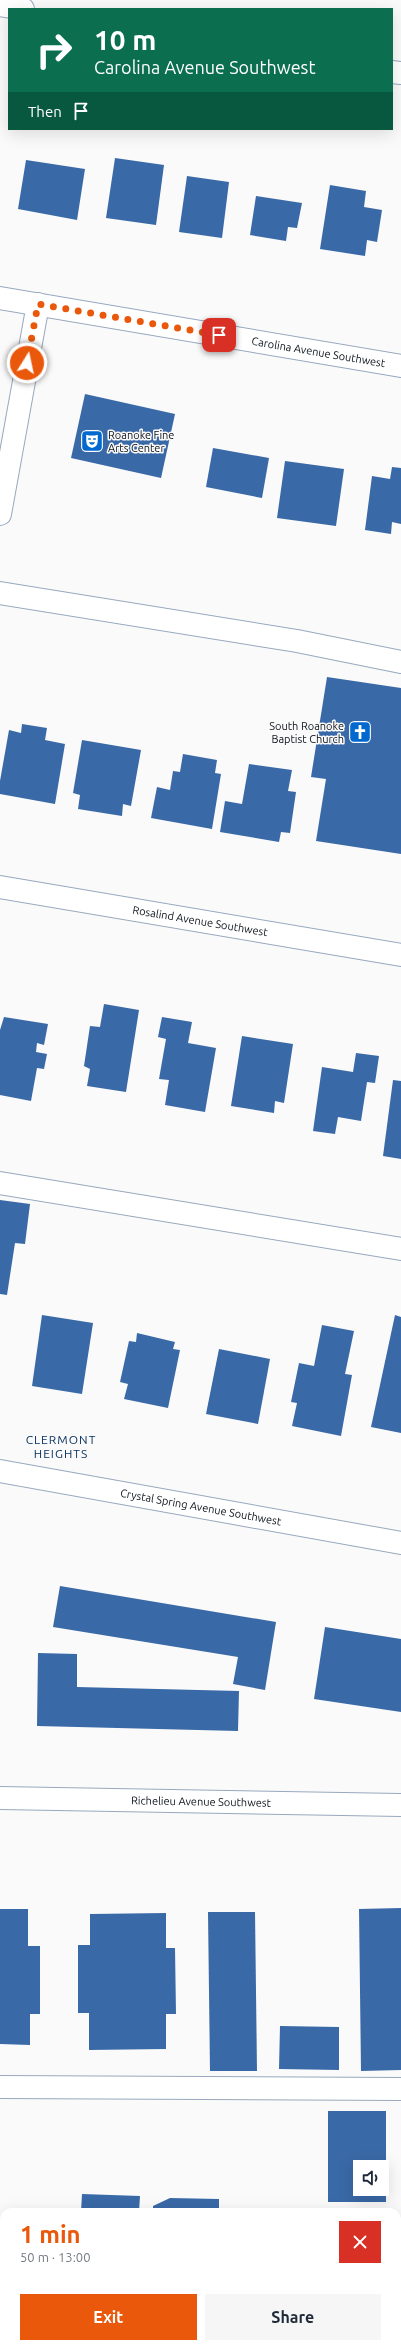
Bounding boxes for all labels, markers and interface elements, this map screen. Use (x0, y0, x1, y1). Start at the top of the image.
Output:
icon: right (28, 24, 80, 76)
text: 10 m (94, 24, 156, 55)
text: Carolina Avenue Southwest (94, 57, 316, 77)
icon: arrive (70, 100, 92, 122)
text: Then (28, 103, 62, 120)
pin (202, 318, 236, 352)
icon: arrive (208, 324, 230, 346)
street label: Carolina Avenue Southwest (251, 335, 387, 369)
position arrow (6, 342, 48, 384)
theatre icon: Roanoke Fine Arts Center (79, 428, 105, 454)
place label: Roanoke Fine Arts Center (108, 429, 174, 454)
church icon: South Roanoke Baptist Church (347, 719, 373, 745)
place label: South Roanoke Baptist Church (269, 720, 344, 745)
street label: Rosalind Avenue Southwest (132, 904, 269, 938)
district label: CLERMONT HEIGHTS (26, 1433, 96, 1460)
street label: Crystal Spring Avenue Southwest (119, 1487, 283, 1528)
street label: Richelieu Avenue Southwest (131, 1794, 272, 1809)
map controls (353, 2160, 389, 2196)
button: sound (353, 2160, 389, 2196)
text: 1 min (20, 2221, 81, 2248)
button: close (339, 2221, 381, 2263)
text: 50 m · 13:00 (20, 2250, 91, 2264)
button: Exit (20, 2294, 197, 2340)
button: Share (205, 2294, 381, 2340)

